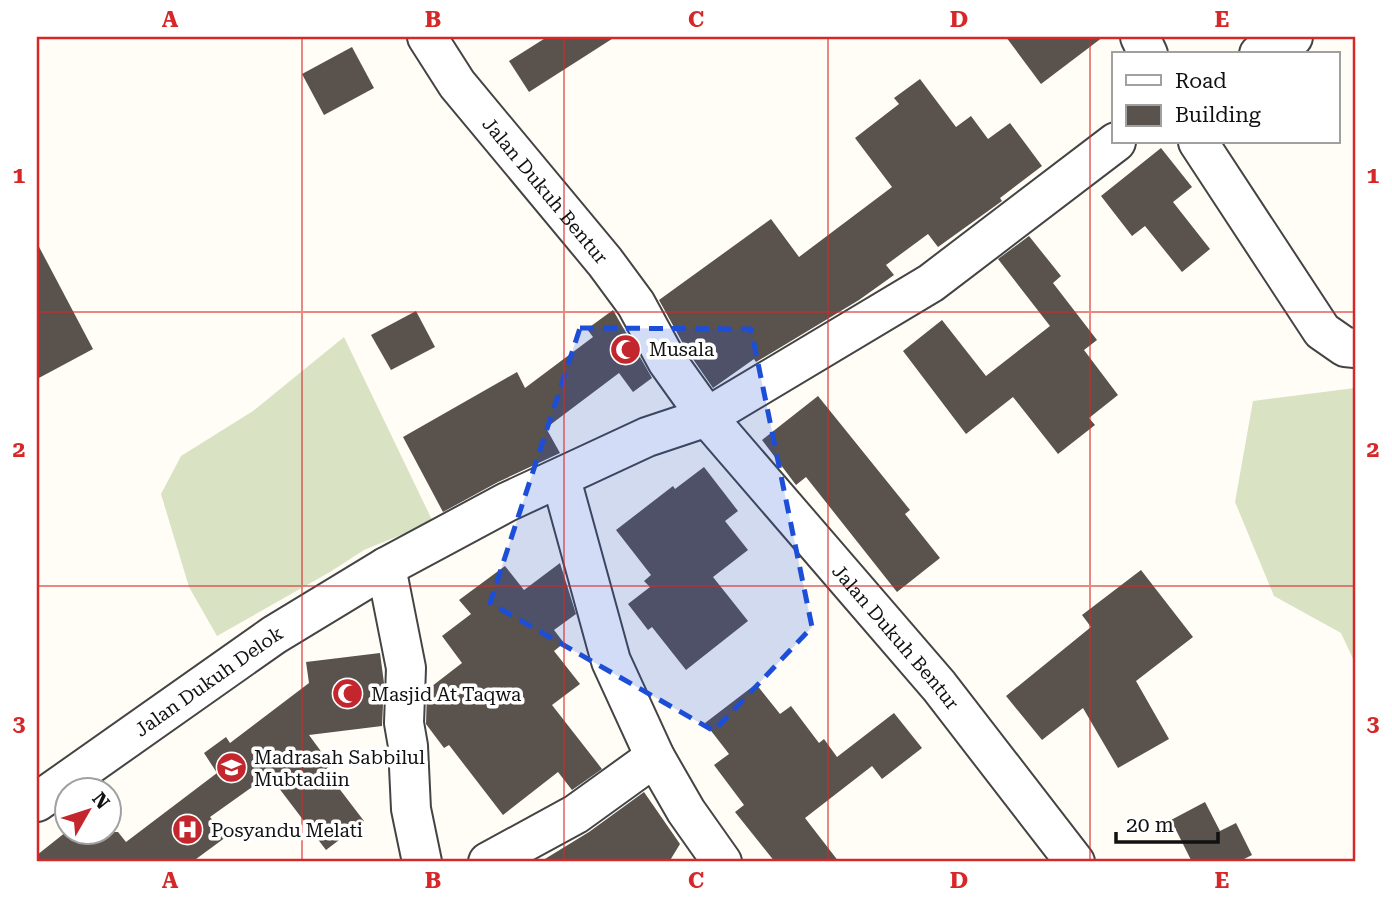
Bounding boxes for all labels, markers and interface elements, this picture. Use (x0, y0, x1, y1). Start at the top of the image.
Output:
text: A (162, 6, 179, 33)
text: B (425, 6, 441, 33)
text: C (688, 6, 704, 33)
text: D (950, 6, 968, 33)
text: E (1215, 6, 1229, 33)
legend (1112, 52, 1340, 144)
text: Road (1175, 69, 1227, 93)
text: Building (1175, 103, 1261, 127)
street label: Jalan Dukuh Bentur (478, 113, 613, 269)
text: 1 (13, 162, 26, 189)
text: 1 (1367, 162, 1380, 189)
mosque icon: Musala (609, 332, 643, 366)
place label: Musala (649, 338, 715, 361)
text: 2 (13, 436, 25, 463)
text: 2 (1367, 436, 1379, 463)
street label: Jalan Dukuh Bentur (827, 560, 964, 714)
street label: Jalan Dukuh Delok (130, 621, 287, 741)
mosque icon: Masjid At Taqwa (331, 677, 365, 711)
place label: Masjid At Taqwa (371, 683, 522, 706)
text: 3 (13, 710, 26, 737)
text: 3 (1367, 710, 1380, 737)
place label: Madrasah Sabbilul Mubtadiin (254, 746, 425, 791)
school or university icon: Madrasah Sabbilul Mubtadiin (214, 751, 248, 785)
north arrow (52, 776, 122, 846)
text: N (87, 788, 115, 814)
scale bar (1116, 801, 1217, 845)
hospital icon: Posyandu Melati (171, 813, 205, 847)
text: 20 m (1126, 813, 1174, 837)
place label: Posyandu Melati (211, 819, 363, 842)
text: A (162, 867, 179, 894)
text: B (425, 867, 441, 894)
text: C (688, 867, 704, 894)
text: D (950, 867, 968, 894)
text: E (1215, 867, 1229, 894)

